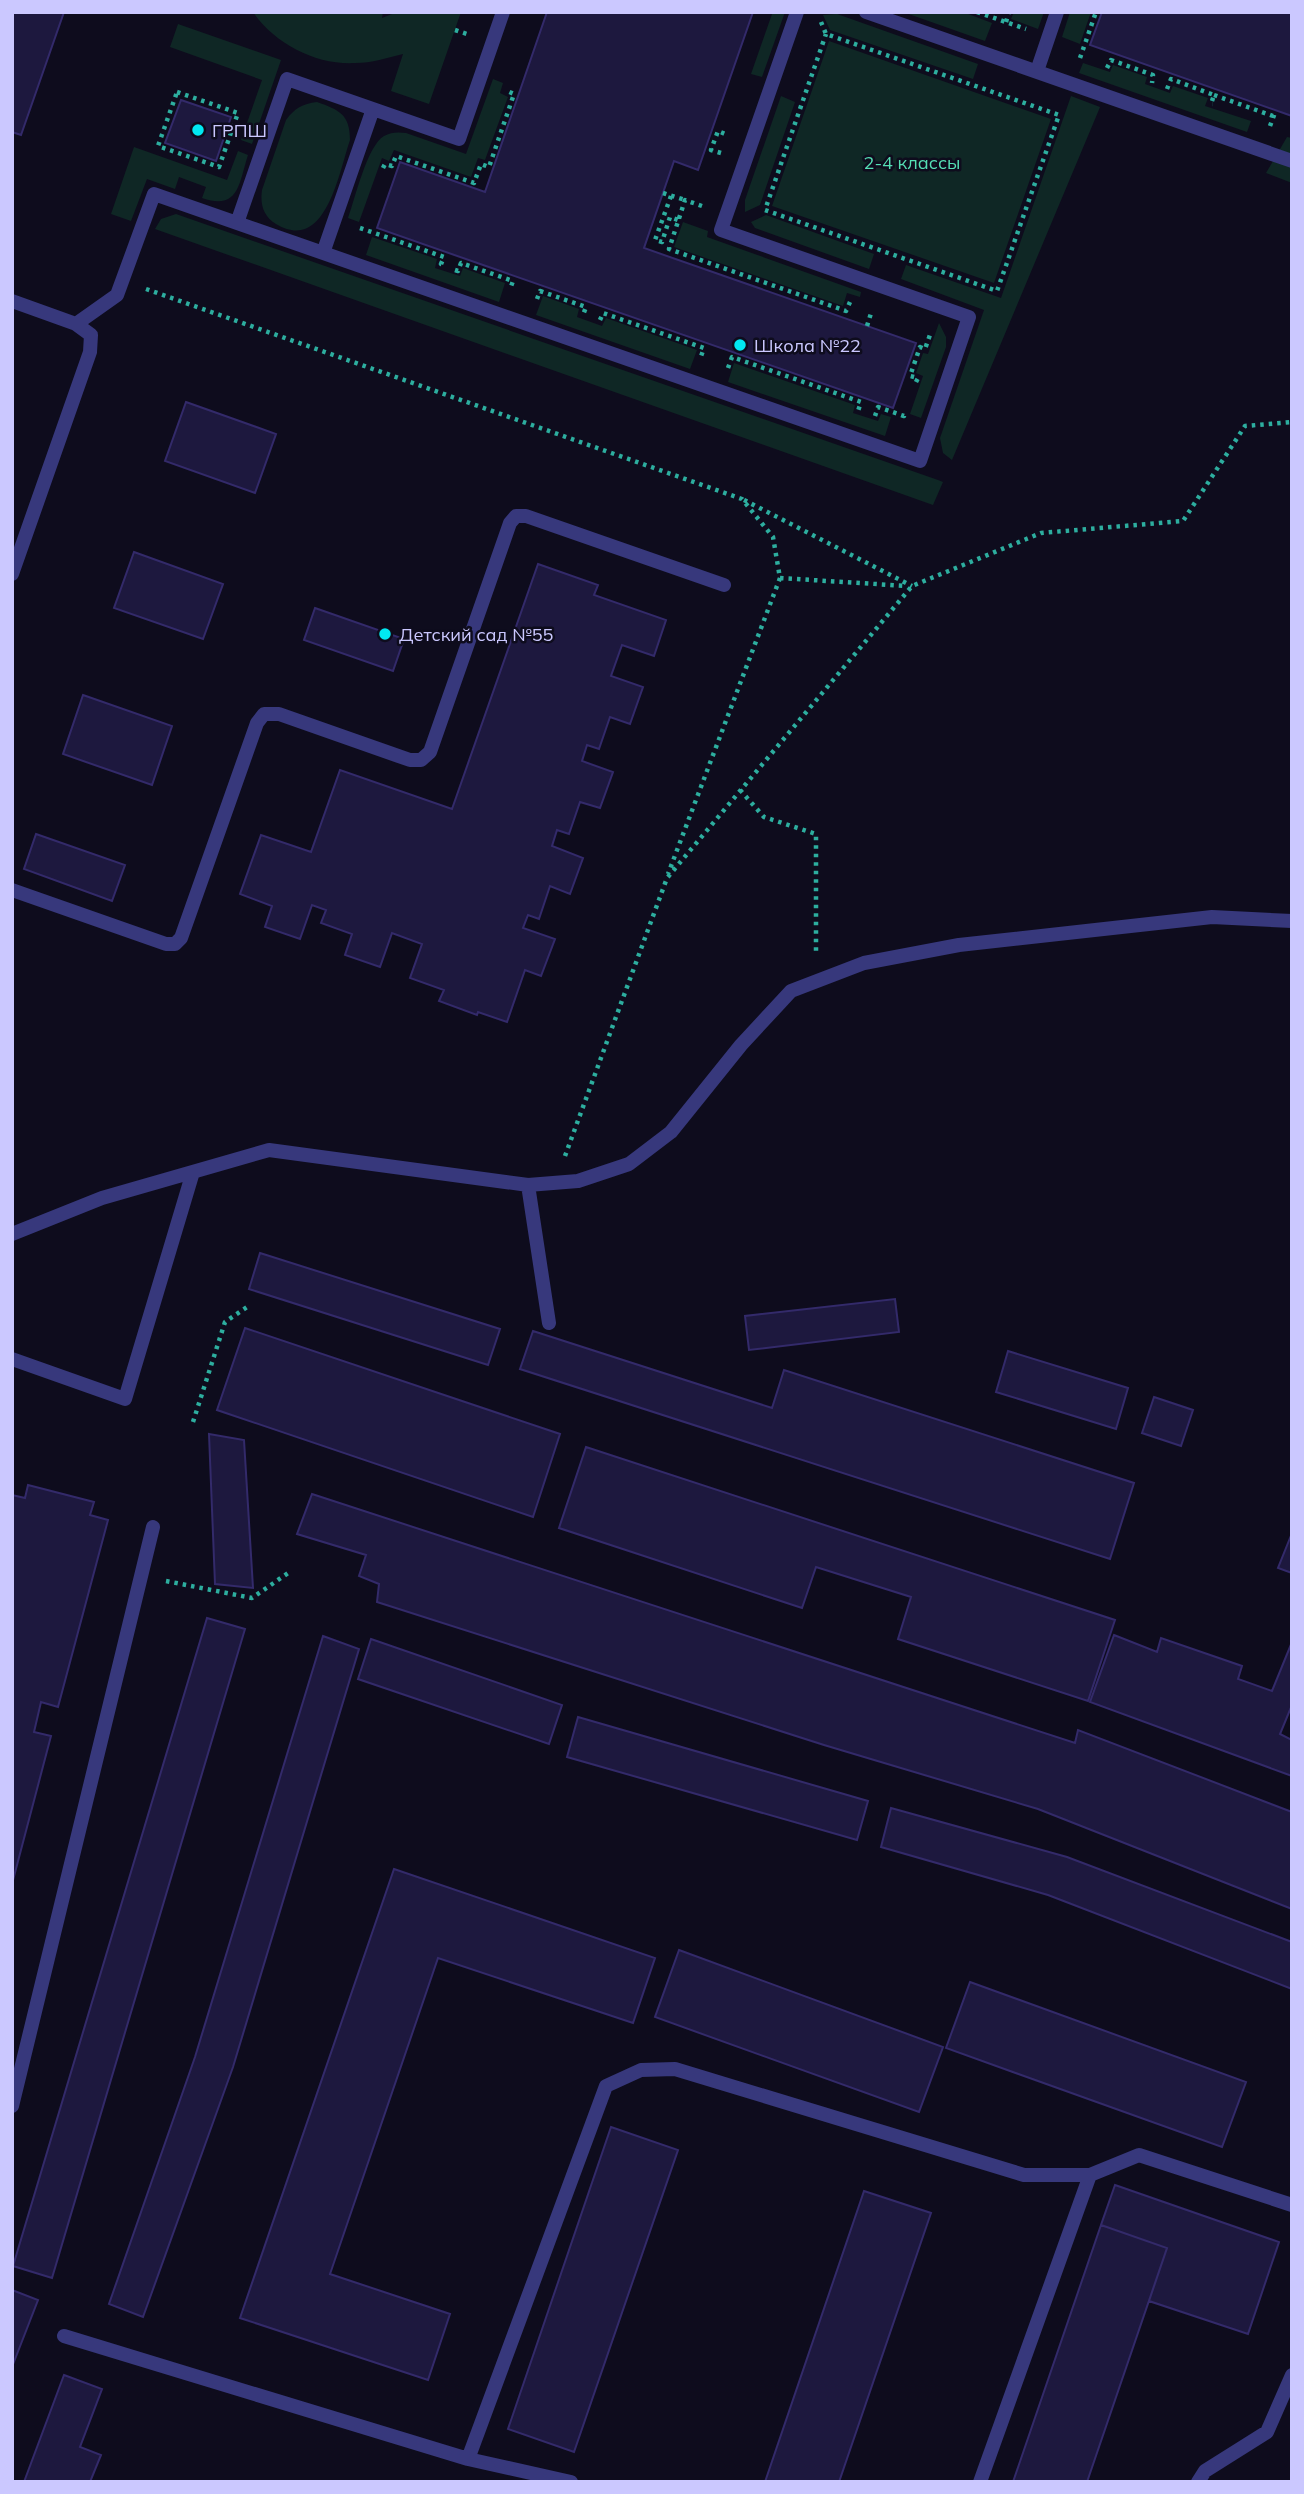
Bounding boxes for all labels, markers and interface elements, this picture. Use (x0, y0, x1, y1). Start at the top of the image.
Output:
place label: ГРПШ (212, 119, 267, 142)
marker: ГРПШ (190, 122, 206, 138)
park label: 2-4 классы (864, 151, 960, 174)
place label: Школа №22 (754, 334, 861, 357)
marker: Школа №22 (732, 337, 748, 353)
place label: Детский сад №55 (399, 623, 554, 646)
marker: Детский сад №55 (377, 626, 393, 642)

